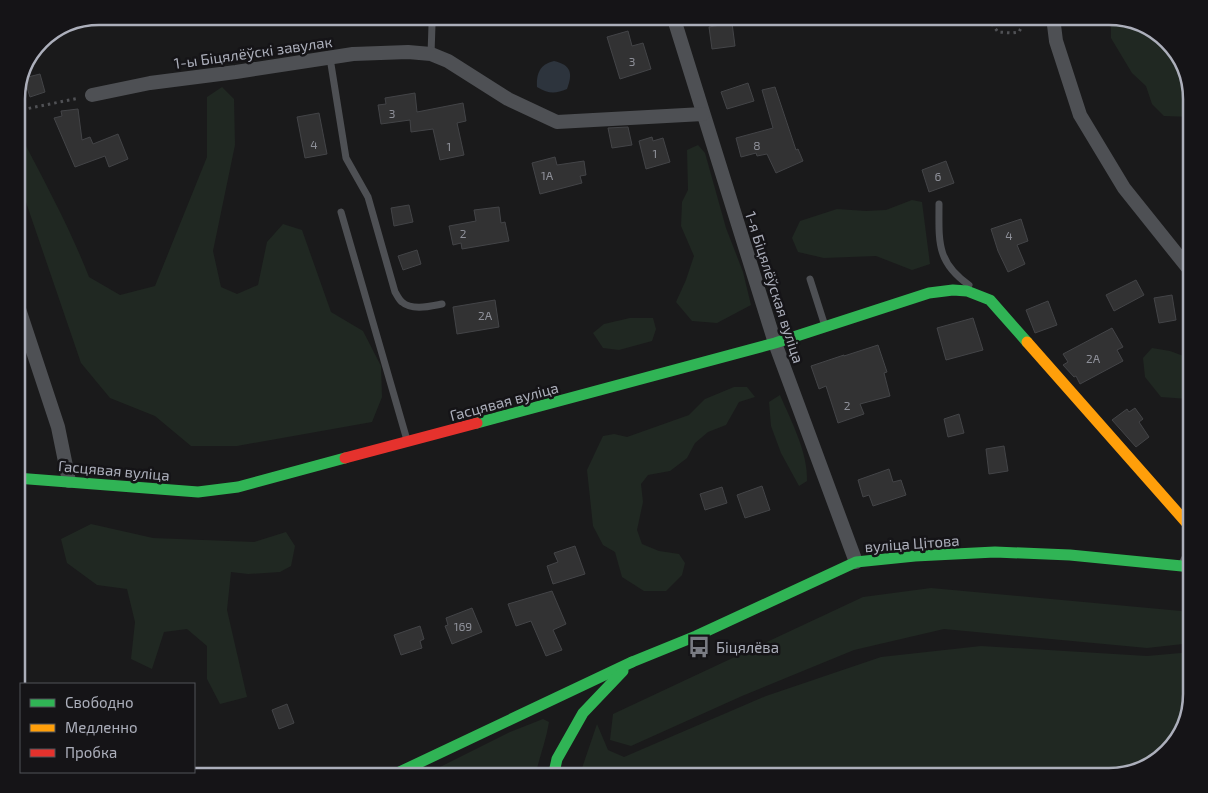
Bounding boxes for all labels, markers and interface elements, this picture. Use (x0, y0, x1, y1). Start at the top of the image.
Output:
street label: 1-ы Біцялёўскі завулак (173, 32, 333, 73)
house number: 3 (629, 54, 635, 68)
house number: 3 (389, 106, 395, 120)
house number: 4 (310, 137, 318, 151)
house number: 8 (753, 138, 761, 152)
house number: 1 (447, 139, 451, 153)
house number: 1 (653, 146, 657, 160)
house number: 1А (541, 168, 554, 182)
house number: 6 (935, 169, 942, 183)
street label: 1-я Біцялёўская вуліца (741, 209, 808, 366)
house number: 2 (460, 226, 467, 240)
house number: 4 (1005, 228, 1013, 242)
house number: 2А (478, 308, 493, 322)
house number: 2А (1086, 351, 1101, 365)
street label: Гасцявая вуліца (448, 378, 561, 425)
house number: 2 (844, 398, 851, 412)
street label: Гасцявая вуліца (57, 456, 171, 485)
street label: вуліца Цітова (864, 531, 960, 556)
house number: 169 (454, 619, 472, 633)
bus stop icon: Біцялёва (686, 634, 712, 660)
place label: Біцялёва (716, 638, 779, 656)
legend (20, 683, 195, 773)
text: Свободно (65, 693, 134, 711)
text: Медленно (65, 718, 138, 736)
text: Пробка (65, 743, 117, 761)

